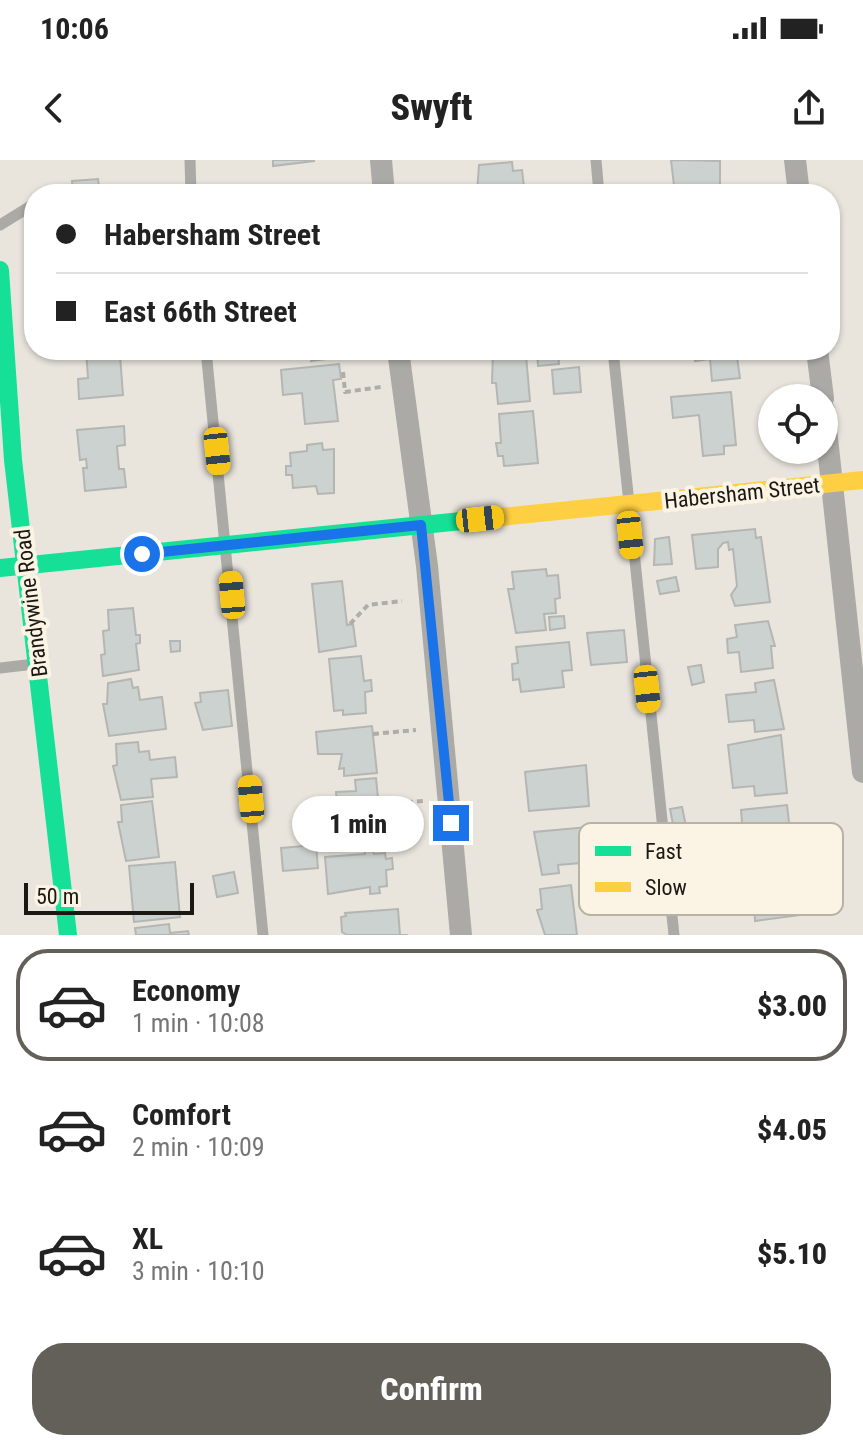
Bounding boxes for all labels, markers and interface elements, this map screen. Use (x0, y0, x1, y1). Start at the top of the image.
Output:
text: 10:06 (40, 11, 109, 46)
icon: back (32, 86, 76, 130)
icon: share (787, 86, 831, 130)
text: Swyft (391, 87, 472, 129)
text: Habersham Street (104, 217, 320, 252)
text: East 66th Street (104, 294, 297, 329)
map controls (758, 384, 838, 464)
button: locate (758, 384, 838, 464)
car (203, 426, 231, 476)
street label: Habersham Street (663, 472, 821, 514)
car (455, 505, 505, 533)
car (616, 510, 644, 560)
street label: Brandywine Road (10, 527, 52, 679)
route start (124, 536, 160, 572)
car (218, 570, 246, 620)
car (633, 664, 661, 714)
car (237, 774, 265, 824)
callout: 1 min (291, 795, 423, 851)
route end (433, 805, 469, 841)
text: 1 min (329, 809, 387, 839)
legend (579, 823, 843, 915)
text: Fast (645, 839, 682, 864)
text: Slow (645, 875, 687, 900)
scale bar (24, 879, 194, 915)
text: 50 m (36, 884, 79, 909)
icon: car (36, 969, 108, 1041)
text: Economy (132, 973, 240, 1008)
text: $3.00 (757, 988, 827, 1023)
text: 1 min · 10:08 (132, 1008, 265, 1038)
icon: car (36, 1093, 108, 1165)
text: Comfort (132, 1097, 231, 1132)
text: $4.05 (757, 1112, 827, 1147)
text: 2 min · 10:09 (132, 1132, 265, 1162)
icon: car (36, 1217, 108, 1289)
text: XL (132, 1221, 163, 1256)
text: $5.10 (757, 1236, 827, 1271)
text: 3 min · 10:10 (132, 1256, 265, 1286)
button: Confirm (32, 1343, 831, 1435)

